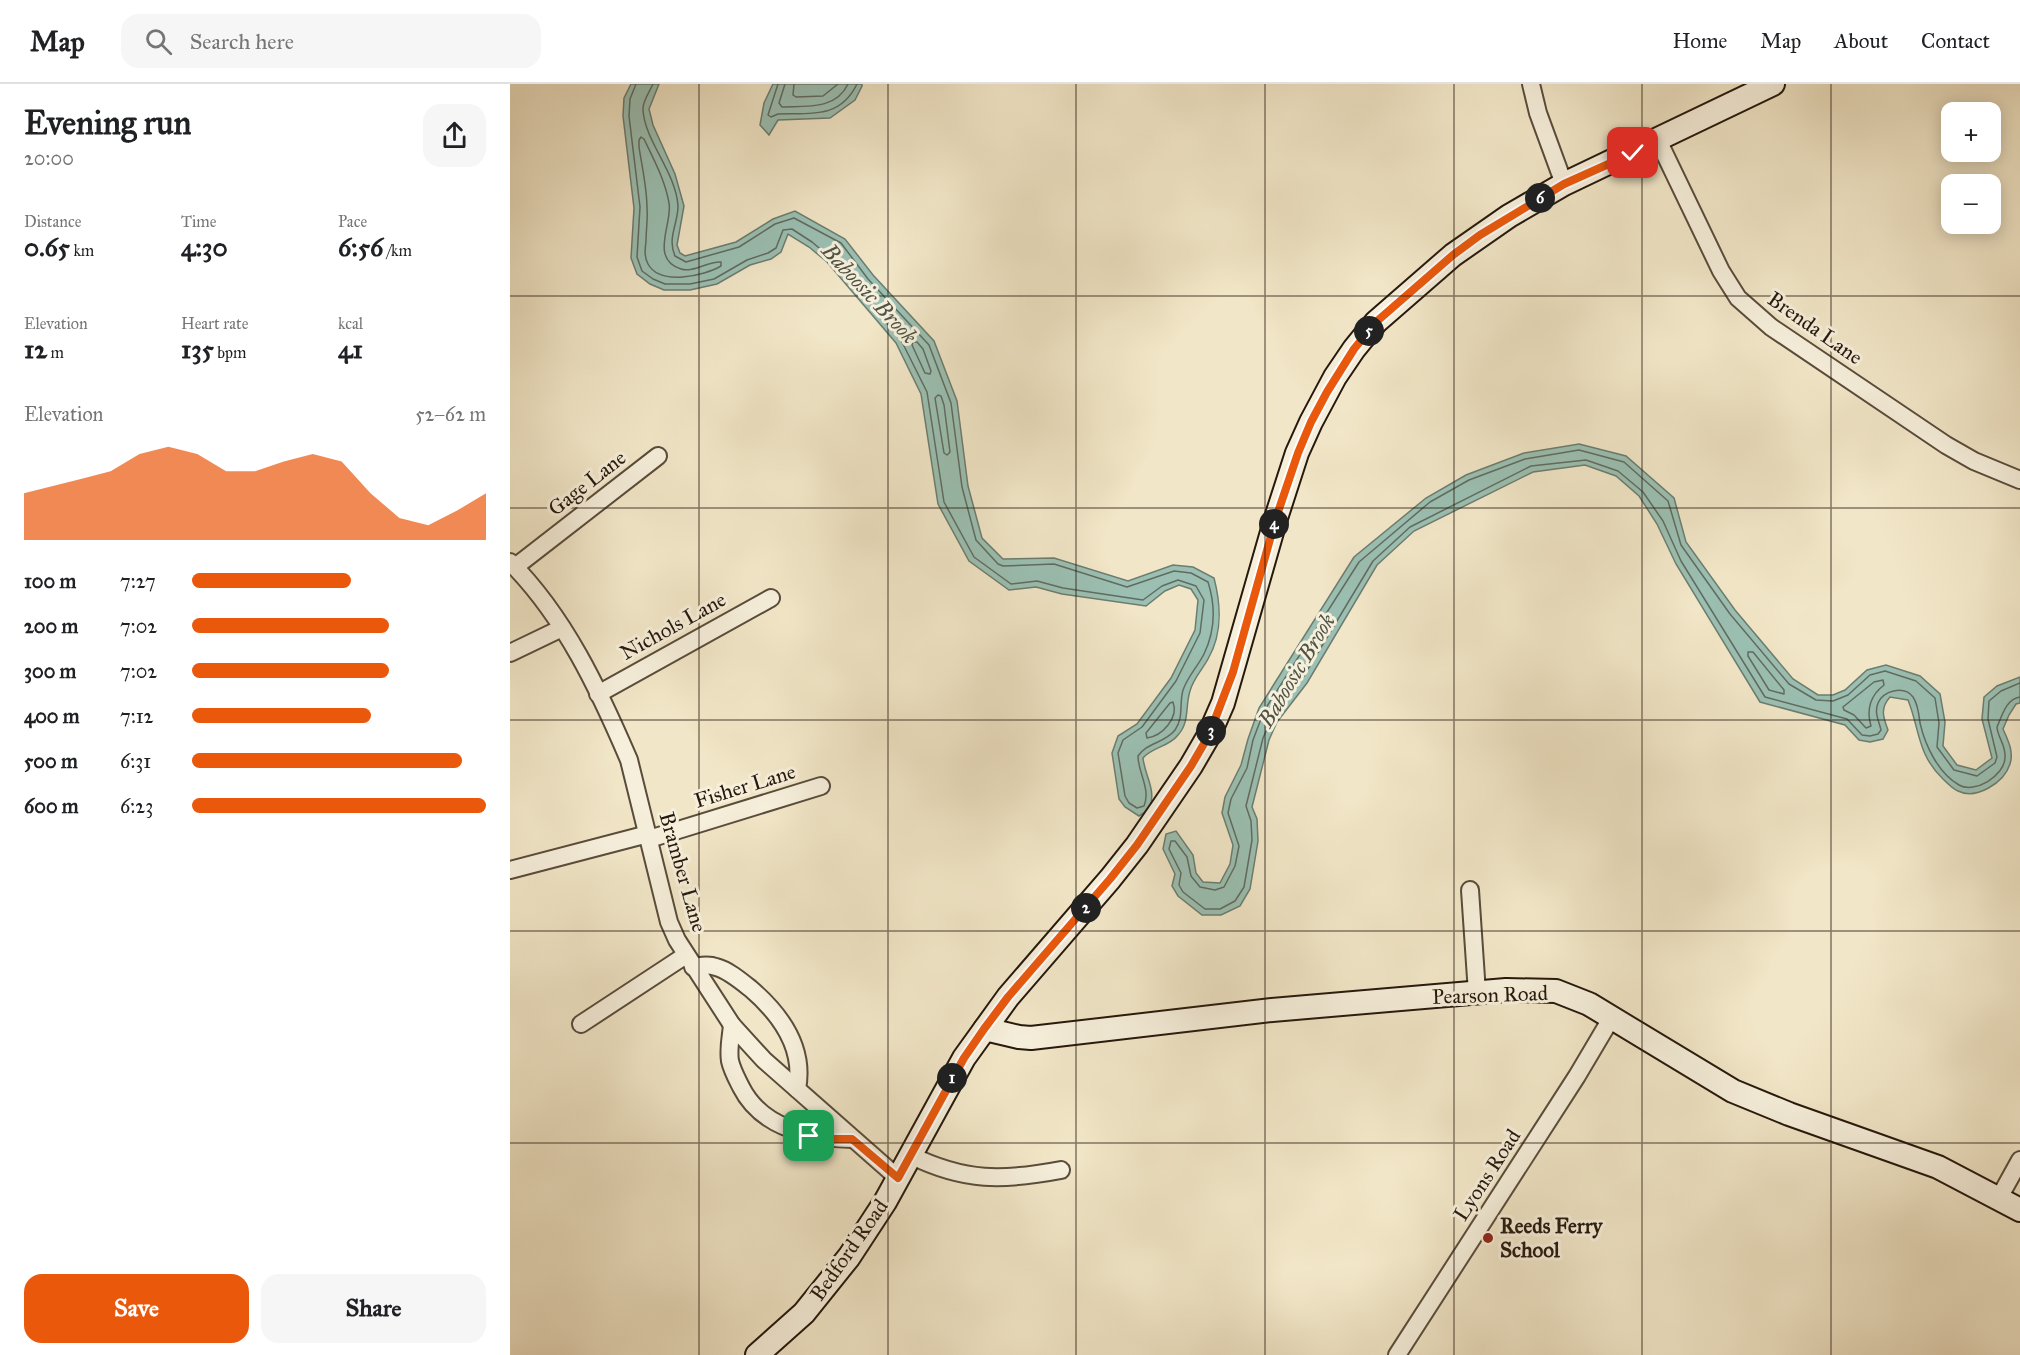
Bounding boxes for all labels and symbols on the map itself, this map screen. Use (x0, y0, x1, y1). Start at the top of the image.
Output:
pin (1607, 127, 1658, 178)
pin: 6 (1525, 183, 1555, 213)
water label: Baboosic Brook (816, 237, 923, 349)
street label: Brenda Lane (1762, 286, 1868, 370)
pin: 5 (1354, 316, 1384, 346)
street label: Gage Lane (543, 444, 631, 521)
pin: 4 (1259, 509, 1289, 539)
street label: Nichols Lane (616, 586, 731, 666)
water label: Baboosic Brook (1252, 609, 1341, 733)
pin: 3 (1196, 716, 1226, 746)
street label: Fisher Lane (691, 758, 799, 814)
street label: Bramber Lane (653, 809, 713, 935)
pin: 2 (1071, 893, 1101, 923)
street label: Pearson Road (1432, 980, 1549, 1010)
pin: 1 (937, 1063, 967, 1093)
pin (783, 1110, 834, 1161)
street label: Lyons Road (1448, 1124, 1526, 1226)
street label: Bedford Road (804, 1194, 894, 1306)
place label: Reeds Ferry School (1500, 1213, 1604, 1263)
marker: Reeds Ferry School (1481, 1231, 1495, 1245)

